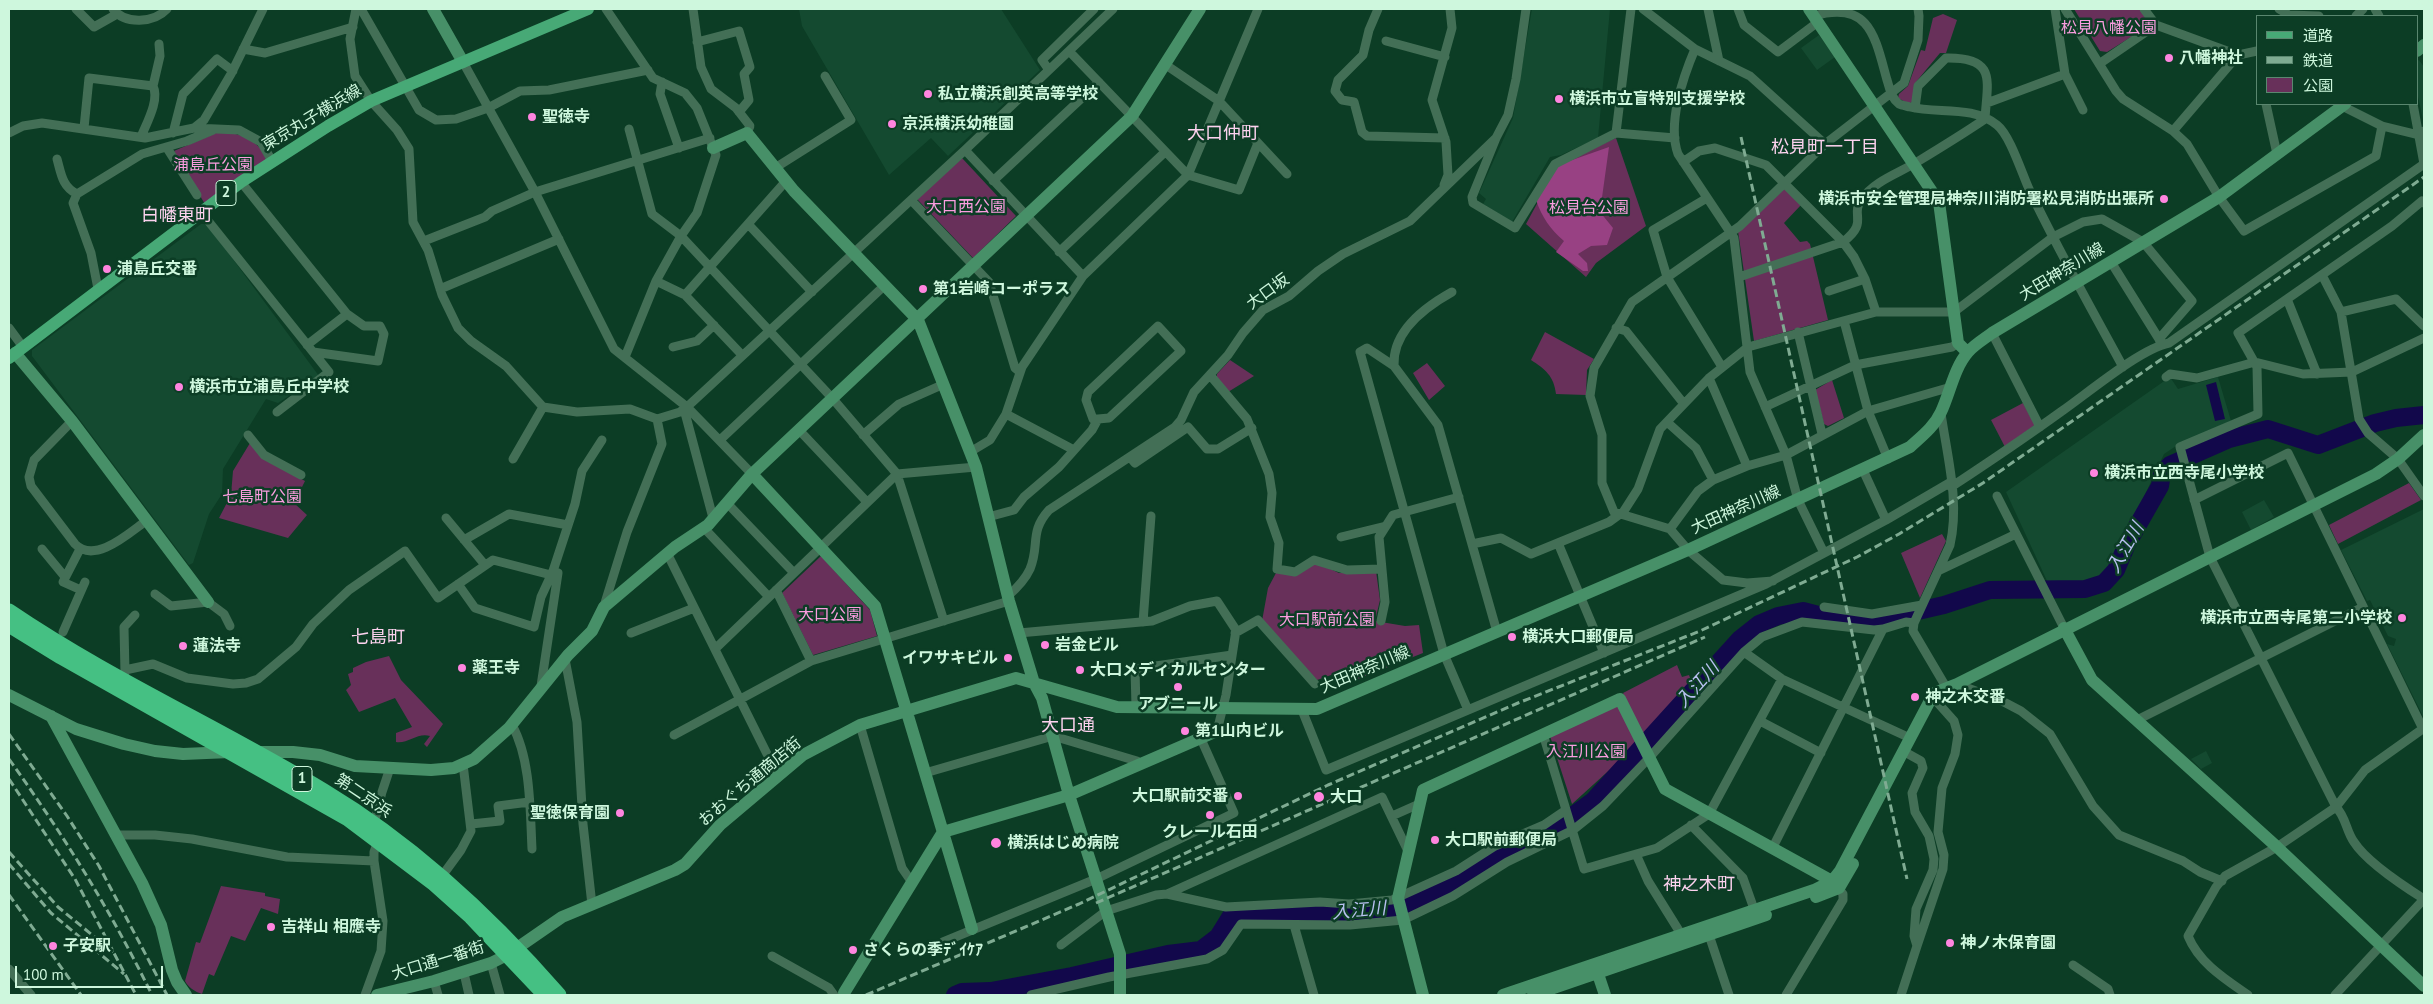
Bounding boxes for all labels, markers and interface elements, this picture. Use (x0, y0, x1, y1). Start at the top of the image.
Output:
legend (2256, 15, 2418, 105)
park label: 松見八幡公園 (2061, 18, 2157, 38)
text: 道路 (2303, 26, 2333, 45)
place label: 八幡神社 (2179, 48, 2243, 68)
text: 鉄道 (2303, 51, 2333, 70)
marker: 八幡神社 (2163, 52, 2175, 64)
text: 公園 (2303, 76, 2333, 95)
street label: 東京丸子横浜線 (259, 81, 365, 155)
place label: 私立横浜創英高等学校 (938, 84, 1098, 104)
marker: 私立横浜創英高等学校 (922, 88, 934, 100)
place label: 横浜市立盲特別支援学校 (1569, 89, 1745, 109)
marker: 横浜市立盲特別支援学校 (1553, 93, 1565, 105)
place label: 聖徳寺 (542, 107, 590, 127)
marker: 聖徳寺 (526, 111, 538, 123)
place label: 京浜横浜幼稚園 (902, 114, 1014, 134)
marker: 京浜横浜幼稚園 (886, 118, 898, 130)
district label: 大口仲町 (1187, 123, 1259, 145)
district label: 松見町一丁目 (1771, 137, 1879, 159)
park label: 浦島丘公園 (173, 155, 253, 175)
road number: 2 (216, 180, 236, 206)
place label: 横浜市安全管理局神奈川消防署松見消防出張所 (1818, 189, 2154, 209)
marker: 横浜市安全管理局神奈川消防署松見消防出張所 (2158, 193, 2170, 205)
park label: 大口西公園 (926, 197, 1006, 217)
park label: 松見台公園 (1549, 198, 1629, 218)
district label: 白幡東町 (141, 205, 213, 227)
street label: 大田神奈川線 (2016, 239, 2108, 305)
place label: 浦島丘交番 (117, 259, 197, 279)
marker: 浦島丘交番 (101, 263, 113, 275)
street label: 大口坂 (1243, 270, 1293, 314)
place label: 第1岩崎コーポラス (933, 279, 1070, 299)
marker: 第1岩崎コーポラス (917, 283, 929, 295)
place label: 横浜市立浦島丘中学校 (189, 377, 349, 397)
marker: 横浜市立浦島丘中学校 (173, 381, 185, 393)
place label: 横浜市立西寺尾小学校 (2104, 463, 2264, 483)
marker: 横浜市立西寺尾小学校 (2088, 467, 2100, 479)
street label: 大田神奈川線 (1688, 482, 1784, 538)
park label: 七島町公園 (222, 487, 302, 507)
water label: 入江川 (2103, 519, 2149, 577)
park label: 大口公園 (798, 605, 862, 625)
place label: 横浜市立西寺尾第二小学校 (2200, 608, 2392, 628)
park label: 大口駅前公園 (1279, 610, 1375, 630)
marker: 横浜市立西寺尾第二小学校 (2396, 612, 2408, 624)
district label: 七島町 (351, 627, 405, 649)
place label: 横浜大口郵便局 (1522, 627, 1634, 647)
marker: 横浜大口郵便局 (1506, 631, 1518, 643)
place label: 岩金ビル (1055, 635, 1119, 655)
place label: 蓮法寺 (193, 636, 241, 656)
marker: 岩金ビル (1039, 639, 1051, 651)
marker: 蓮法寺 (177, 640, 189, 652)
street label: 大田神奈川線 (1317, 642, 1413, 698)
place label: イワサキビル (902, 648, 998, 668)
marker: イワサキビル (1002, 652, 1014, 664)
place label: 薬王寺 (472, 658, 520, 678)
water label: 入江川 (1672, 658, 1724, 712)
place label: 大口メディカルセンター (1090, 660, 1266, 680)
marker: 薬王寺 (456, 662, 468, 674)
marker: 大口メディカルセンター (1074, 664, 1086, 676)
marker: アブニール (1172, 681, 1184, 693)
place label: 神之木交番 (1925, 687, 2005, 707)
marker: 神之木交番 (1909, 691, 1921, 703)
place label: アブニール (1138, 694, 1218, 714)
district label: 大口通 (1041, 715, 1095, 737)
place label: 第1山内ビル (1195, 721, 1284, 741)
marker: 第1山内ビル (1179, 725, 1191, 737)
street label: おおぐち通商店街 (695, 734, 805, 830)
park label: 入江川公園 (1546, 742, 1626, 762)
road number: 1 (292, 766, 312, 792)
street label: 第二京浜 (331, 770, 395, 822)
place label: 大口駅前交番 (1132, 786, 1228, 806)
place label: 大口 (1330, 787, 1362, 807)
marker: 大口駅前交番 (1232, 790, 1244, 802)
marker: 大口 (1312, 790, 1326, 804)
place label: 聖徳保育園 (530, 803, 610, 823)
marker: 聖徳保育園 (614, 807, 626, 819)
marker: クレール石田 (1204, 809, 1216, 821)
place label: クレール石田 (1162, 822, 1258, 842)
place label: 大口駅前郵便局 (1445, 830, 1557, 850)
place label: 横浜はじめ病院 (1007, 833, 1119, 853)
marker: 大口駅前郵便局 (1429, 834, 1441, 846)
marker: 横浜はじめ病院 (989, 836, 1003, 850)
district label: 神之木町 (1663, 874, 1735, 896)
water label: 入江川 (1331, 898, 1387, 924)
place label: 吉祥山 相應寺 (281, 917, 381, 937)
marker: 吉祥山 相應寺 (265, 921, 277, 933)
place label: 神ノ木保育園 (1960, 933, 2056, 953)
place label: 子安駅 (63, 936, 111, 956)
marker: 神ノ木保育園 (1944, 937, 1956, 949)
street label: 大口通一番街 (389, 938, 487, 984)
marker: 子安駅 (47, 940, 59, 952)
place label: さくらの季ﾃﾞｲｹｱ (863, 940, 983, 960)
marker: さくらの季ﾃﾞｲｹｱ (847, 944, 859, 956)
scale bar (18, 956, 165, 988)
text: 100 m (23, 965, 64, 984)

